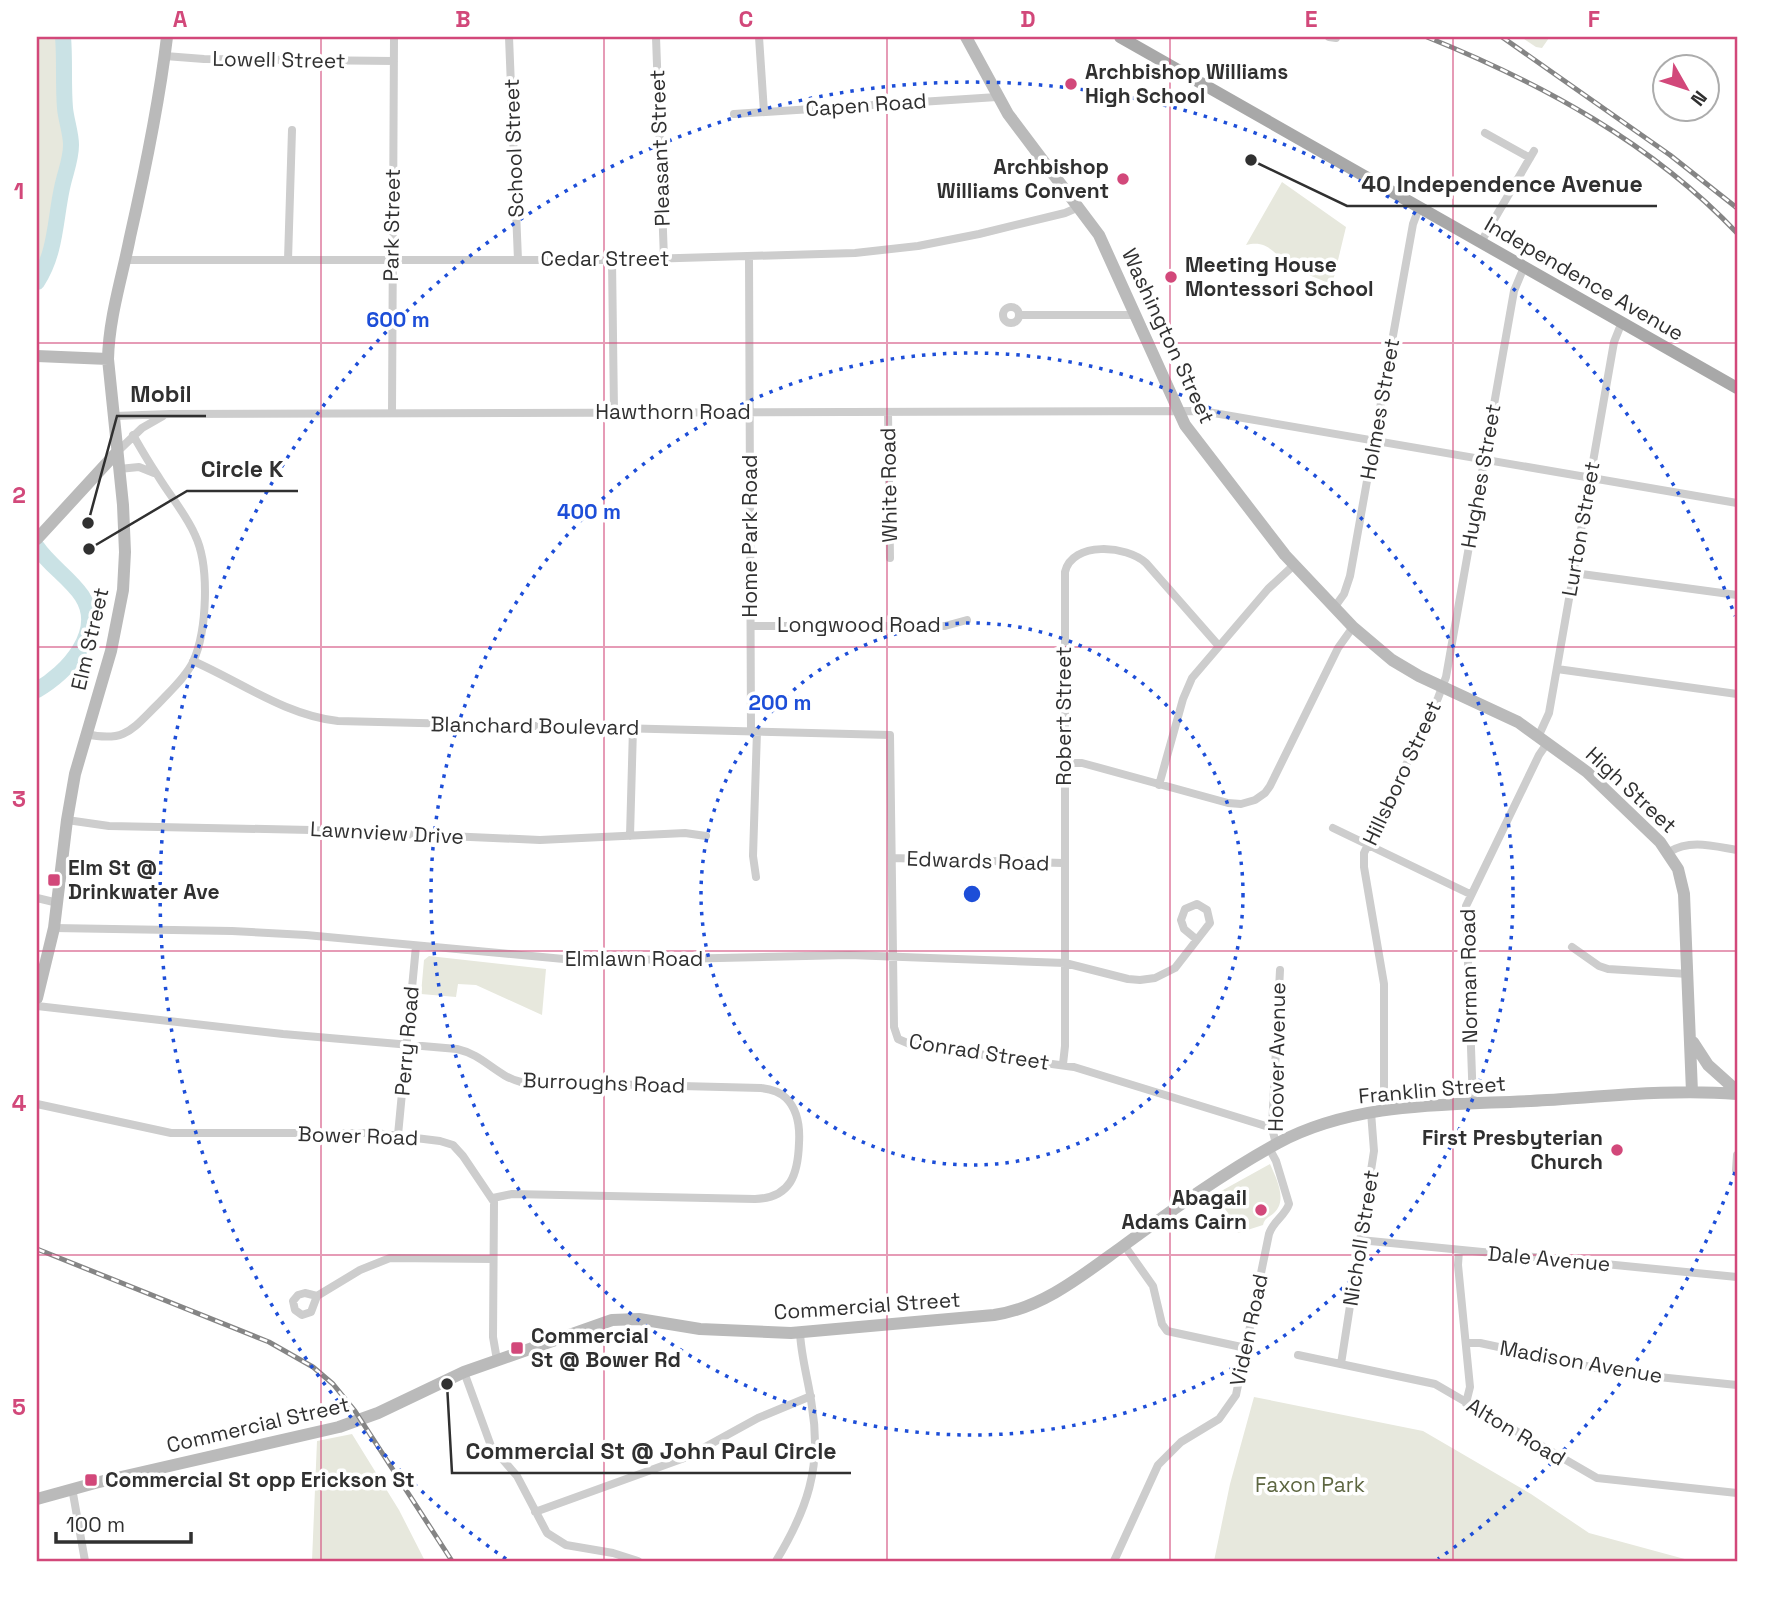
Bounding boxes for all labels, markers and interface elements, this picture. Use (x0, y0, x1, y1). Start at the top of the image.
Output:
text: A (173, 4, 188, 34)
text: B (455, 4, 471, 34)
text: C (739, 4, 753, 34)
text: D (1020, 4, 1036, 34)
text: E (1305, 4, 1317, 34)
text: F (1588, 4, 1600, 34)
street label: Lowell Street (212, 45, 346, 74)
north arrow (1652, 52, 1722, 122)
place label: Archbishop Williams High School (1085, 58, 1288, 109)
street label: Pleasant Street (643, 69, 676, 227)
marker: Archbishop Williams High School (1063, 76, 1079, 92)
street label: School Street (498, 78, 529, 218)
text: N (1685, 86, 1713, 111)
street label: Capen Road (805, 87, 927, 122)
place label: Archbishop Williams Convent (937, 153, 1109, 204)
callout: 40 Independence Avenue (1347, 162, 1657, 206)
street label: Park Street (377, 168, 406, 282)
text: 40 Independence Avenue (1361, 169, 1643, 199)
marker: Archbishop Williams Convent (1115, 171, 1131, 187)
text: 1 (14, 176, 24, 206)
street label: Independence Avenue (1480, 210, 1689, 347)
street label: Washington Street (1116, 244, 1221, 428)
street label: Cedar Street (541, 245, 670, 272)
place label: Meeting House Montessori School (1185, 251, 1374, 302)
marker: Meeting House Montessori School (1163, 269, 1179, 285)
text: 600 m (366, 306, 430, 333)
street label: Holmes Street (1354, 336, 1405, 482)
callout: Mobil (117, 372, 206, 416)
text: Mobil (130, 379, 192, 409)
street label: Hawthorn Road (595, 398, 751, 425)
street label: Hughes Street (1455, 402, 1506, 550)
street label: White Road (874, 427, 903, 543)
callout: Circle K (187, 447, 298, 491)
text: Circle K (201, 454, 284, 484)
street label: Home Park Road (736, 454, 763, 618)
street label: Lurton Street (1555, 459, 1606, 599)
text: 2 (12, 480, 26, 510)
text: 400 m (557, 498, 621, 525)
street label: Elm Street (65, 585, 114, 693)
street label: Longwood Road (777, 611, 941, 638)
street label: Robert Street (1050, 646, 1077, 786)
text: 200 m (749, 689, 811, 716)
street label: Hillsboro Street (1356, 696, 1447, 850)
street label: Blanchard Boulevard (430, 710, 640, 741)
street label: High Street (1580, 741, 1683, 839)
text: 3 (12, 784, 26, 814)
street label: Lawnview Drive (309, 815, 465, 850)
street label: Edwards Road (906, 845, 1050, 876)
place label: Elm St @ Drinkwater Ave (68, 854, 220, 905)
marker: Elm St @ Drinkwater Ave (46, 872, 62, 888)
centre of rings (960, 882, 984, 906)
street label: Norman Road (1454, 908, 1483, 1044)
street label: Elmlawn Road (565, 945, 703, 972)
street label: Hoover Avenue (1262, 982, 1291, 1132)
street label: Perry Road (388, 985, 425, 1097)
street label: Conrad Street (907, 1027, 1051, 1076)
street label: Burroughs Road (522, 1066, 686, 1099)
street label: Franklin Street (1357, 1070, 1507, 1109)
text: 4 (12, 1088, 27, 1118)
street label: Bower Road (297, 1120, 419, 1151)
place label: First Presbyterian Church (1422, 1124, 1603, 1175)
marker: First Presbyterian Church (1609, 1142, 1625, 1158)
street label: Nicholl Street (1336, 1168, 1385, 1308)
place label: Abagail Adams Cairn (1121, 1184, 1247, 1235)
marker: Abagail Adams Cairn (1253, 1202, 1269, 1218)
street label: Dale Avenue (1487, 1240, 1611, 1277)
street label: Viden Road (1223, 1271, 1274, 1388)
street label: Commercial Street (773, 1286, 961, 1325)
place label: Commercial St @ Bower Rd (531, 1322, 681, 1373)
street label: Madison Avenue (1498, 1334, 1665, 1389)
marker: Commercial St @ Bower Rd (509, 1340, 525, 1356)
street label: Commercial Street (164, 1390, 352, 1459)
text: 5 (12, 1392, 26, 1422)
street label: Alton Road (1462, 1392, 1571, 1472)
callout: Commercial St @ John Paul Circle (452, 1429, 851, 1473)
text: Commercial St @ John Paul Circle (465, 1436, 837, 1466)
place label: Commercial St opp Erickson St (105, 1466, 415, 1493)
park label: Faxon Park (1255, 1471, 1365, 1498)
marker: Commercial St opp Erickson St (83, 1472, 99, 1488)
scale bar (56, 1500, 191, 1544)
text: 100 m (66, 1511, 125, 1538)

